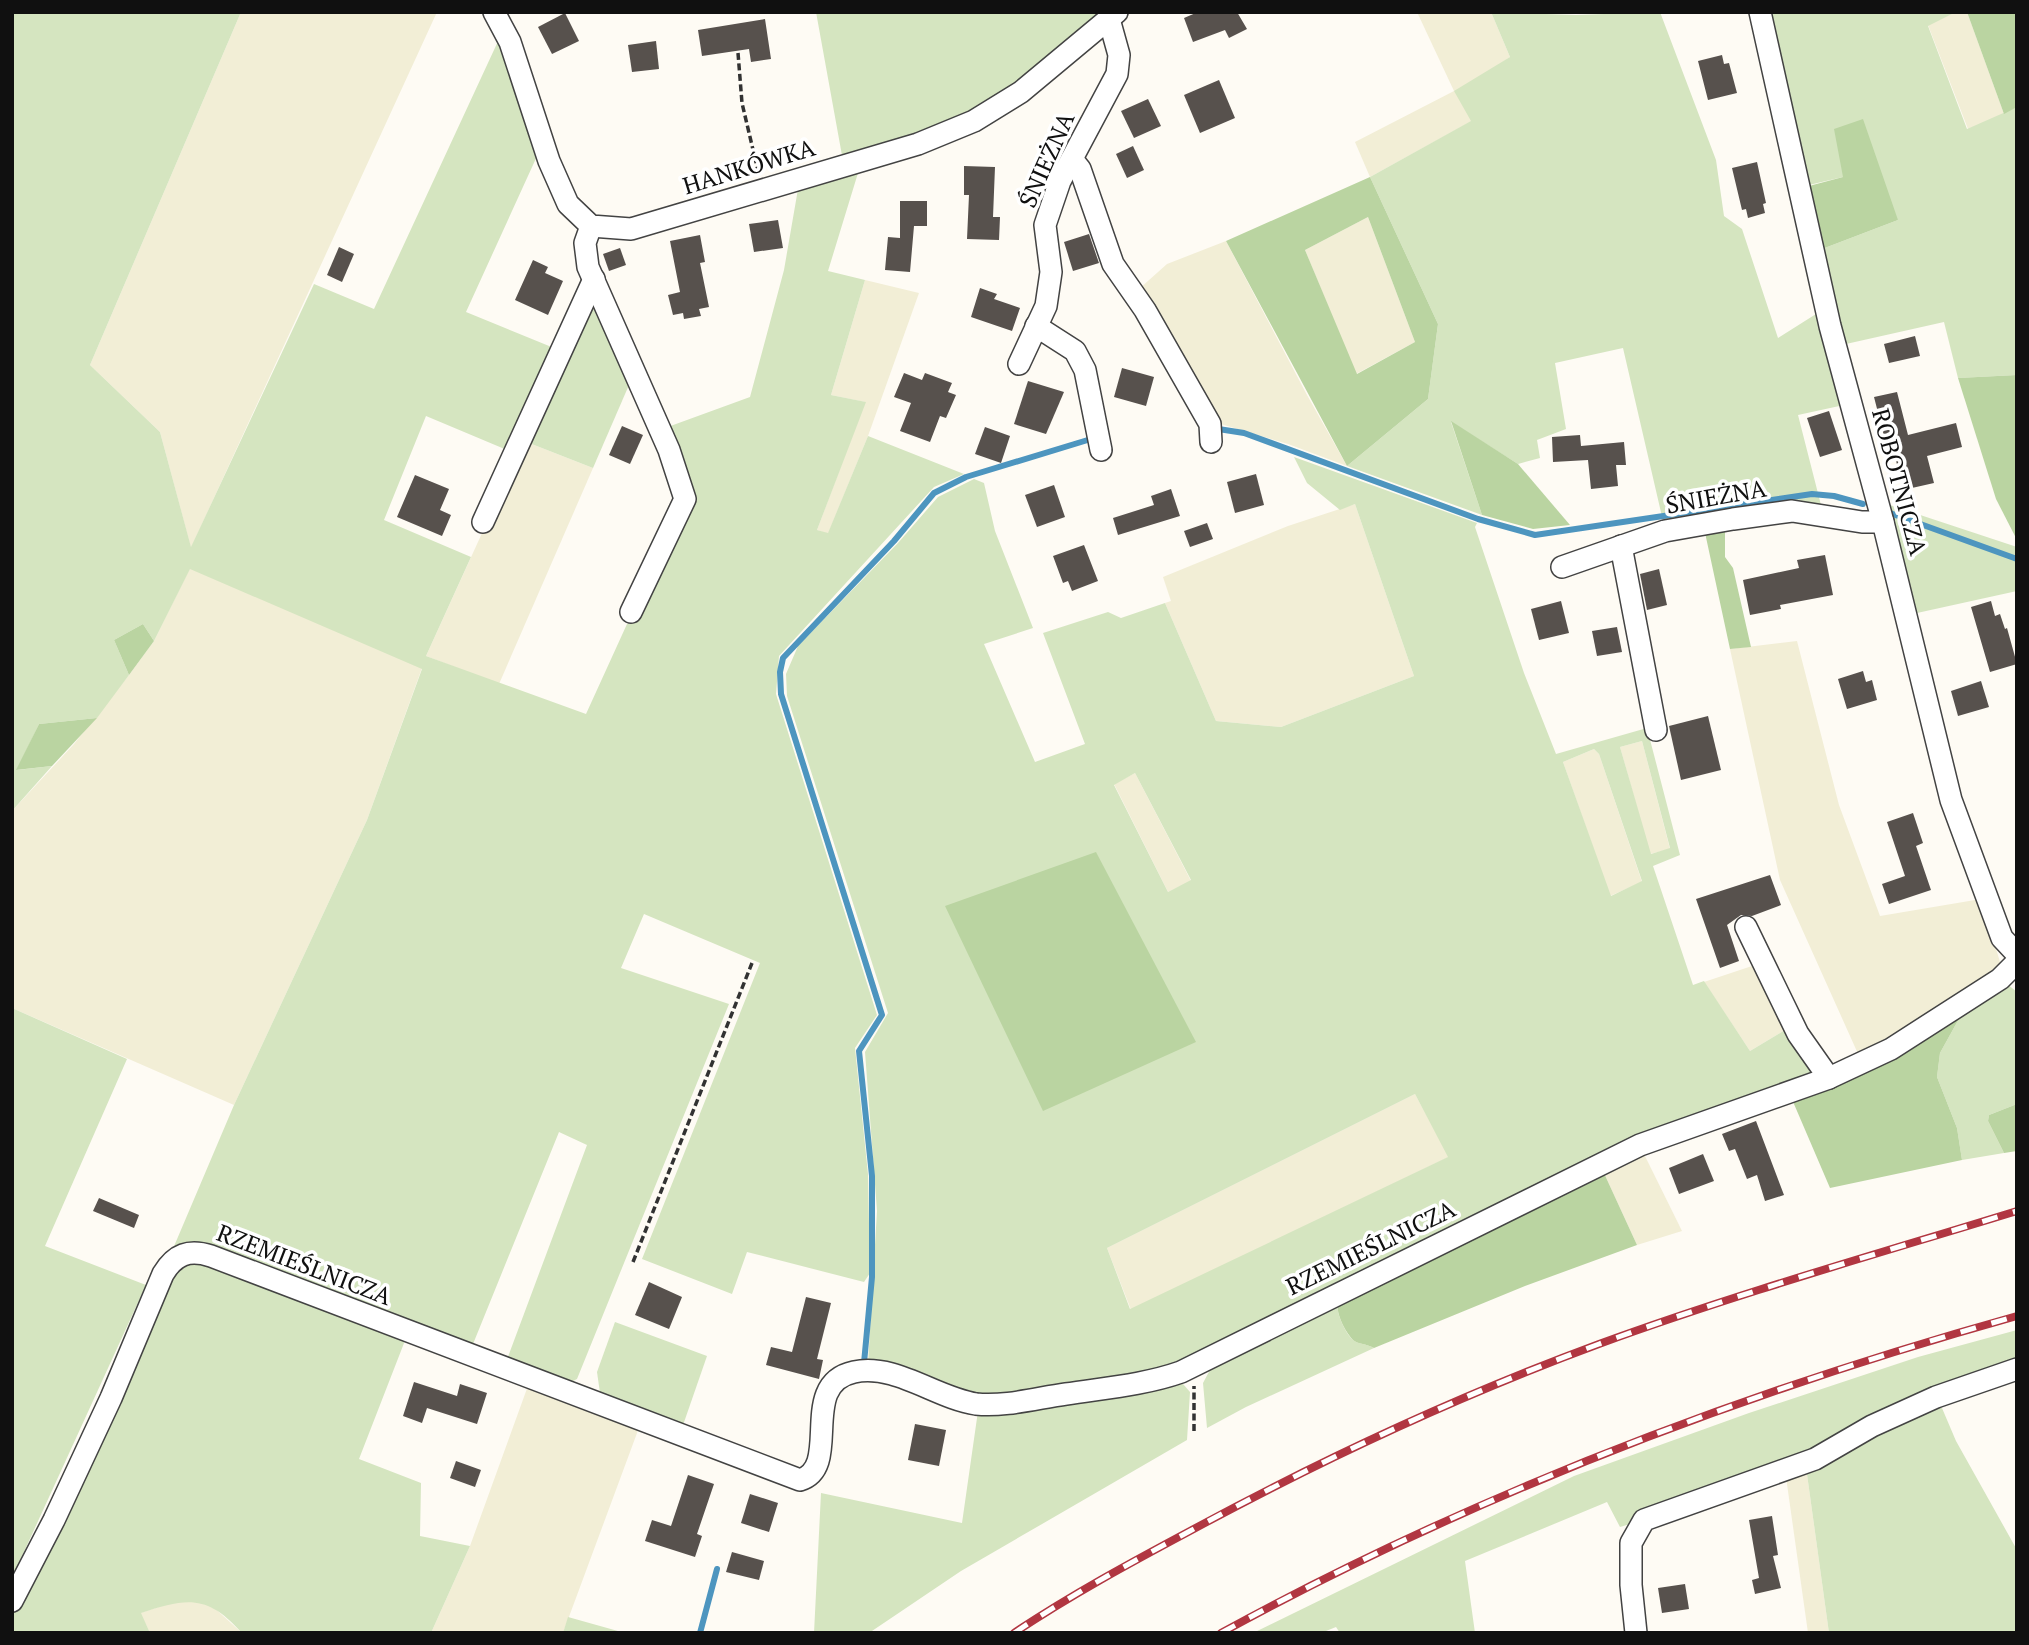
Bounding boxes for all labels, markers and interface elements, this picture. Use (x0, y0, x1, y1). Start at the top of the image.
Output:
street label: ŚNIEŻNA (1011, 106, 1082, 212)
street label: HANKÓWKA (679, 131, 819, 201)
street label: ROBOTNICZA (1865, 405, 1935, 559)
street label: ŚNIEŻNA (1663, 471, 1769, 521)
street label: RZEMIEŚLNICZA (1281, 1192, 1461, 1302)
street label: RZEMIEŚLNICZA (212, 1216, 397, 1312)

